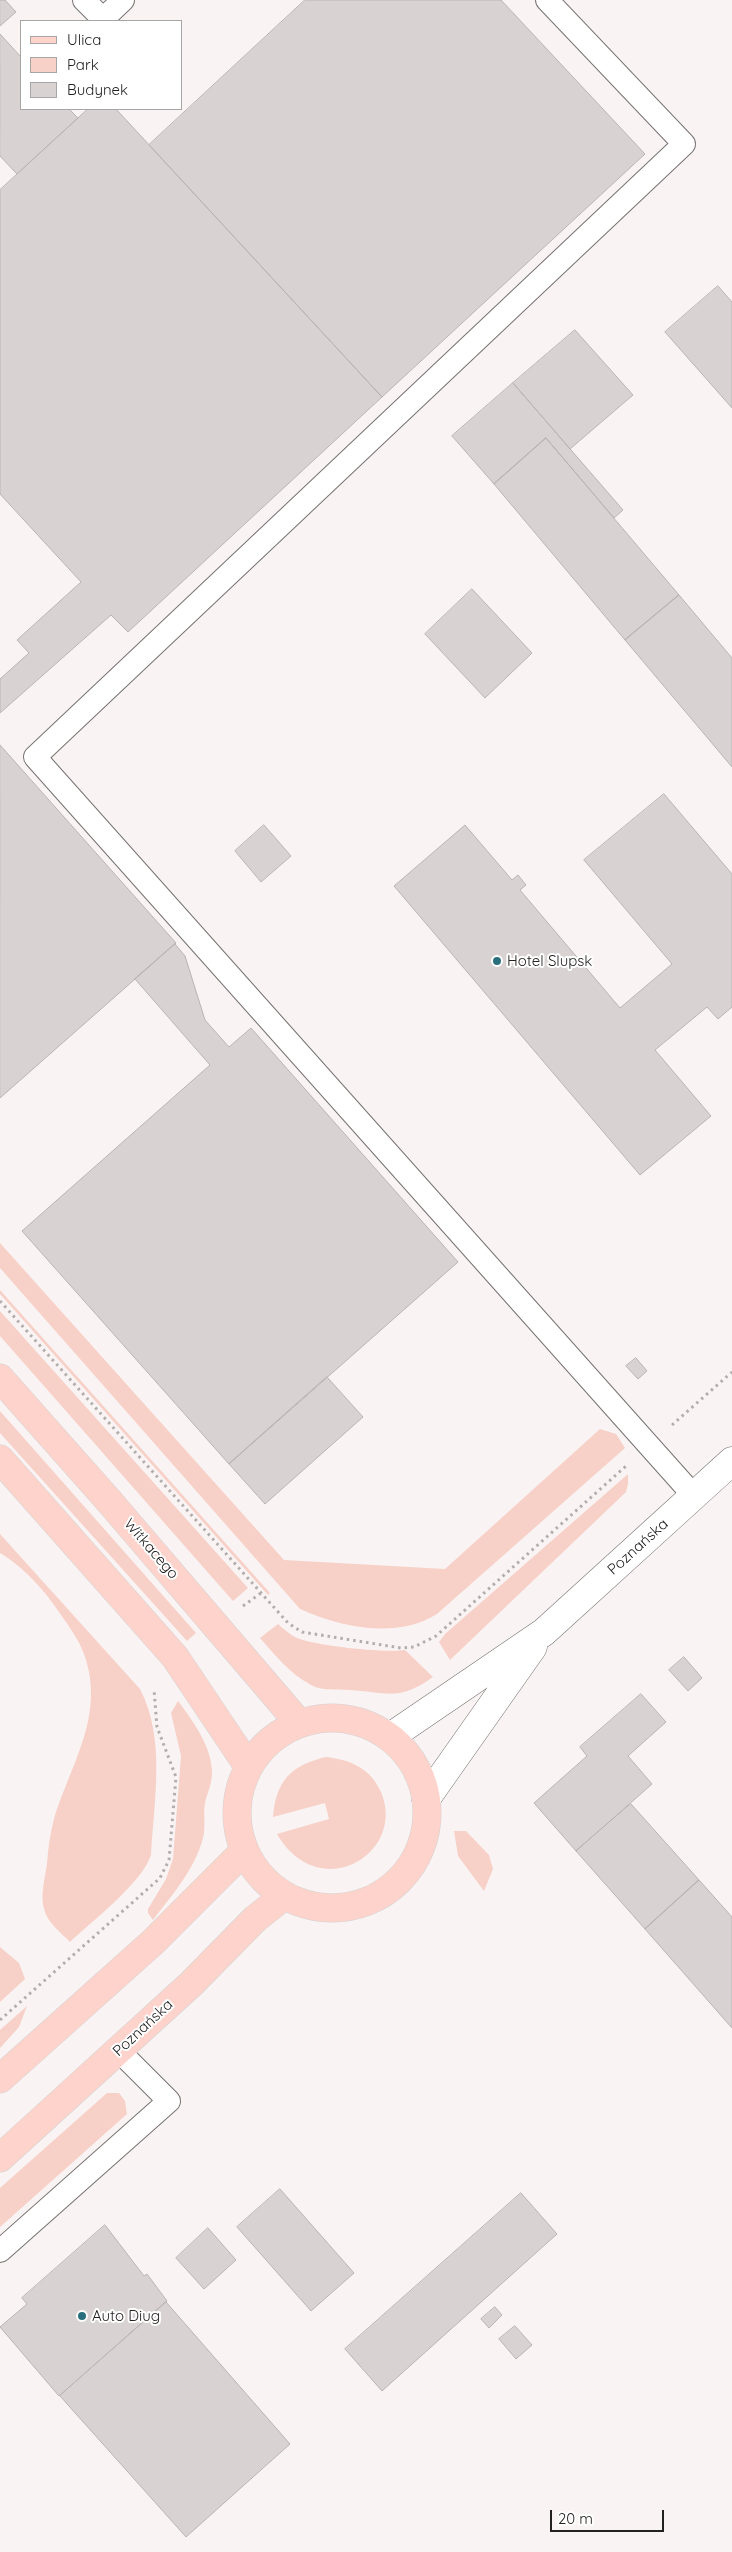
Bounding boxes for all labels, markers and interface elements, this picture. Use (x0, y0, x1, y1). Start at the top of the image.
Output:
legend (20, 20, 182, 110)
text: Ulica (67, 30, 101, 49)
text: Park (67, 55, 99, 74)
text: Budynek (67, 80, 128, 99)
place label: Hotel Slupsk (507, 952, 592, 970)
marker: Hotel Slupsk (491, 955, 503, 967)
street label: Witkacego (120, 1515, 182, 1583)
street label: Poznańska (604, 1515, 672, 1579)
street label: Poznańska (109, 1996, 177, 2060)
place label: Auto Diug (92, 2307, 160, 2325)
marker: Auto Diug (76, 2310, 88, 2322)
scale bar (552, 2500, 666, 2532)
text: 20 m (558, 2509, 593, 2528)

